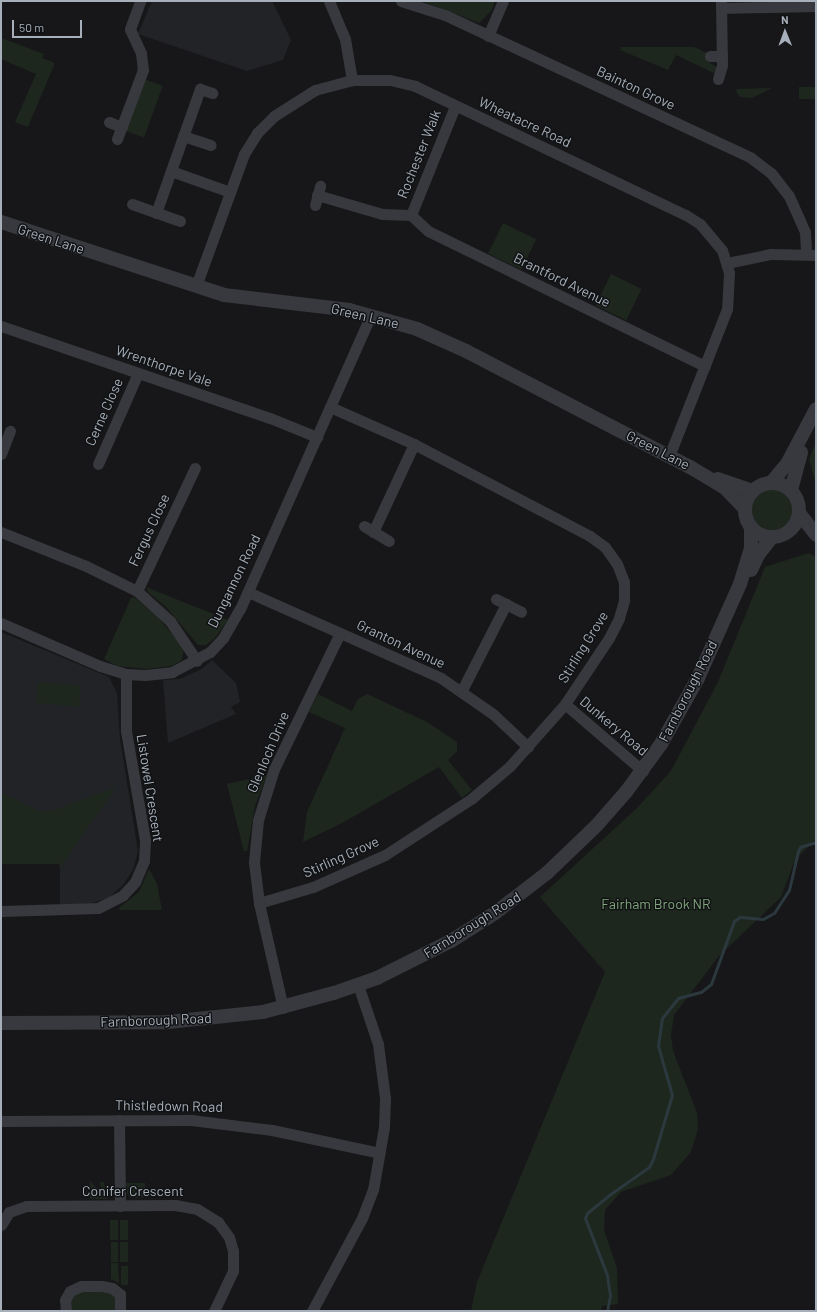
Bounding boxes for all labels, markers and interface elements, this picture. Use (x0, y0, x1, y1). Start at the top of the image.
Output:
scale bar (14, 12, 84, 38)
north arrow (765, 12, 805, 52)
text: N (781, 13, 789, 26)
text: 50 m (19, 20, 44, 34)
street label: Bainton Grove (594, 62, 678, 114)
street label: Wheatacre Road (476, 93, 574, 151)
street label: Rochester Walk (394, 107, 444, 201)
street label: Green Lane (16, 220, 86, 258)
street label: Brantford Avenue (511, 249, 613, 311)
street label: Green Lane (330, 300, 400, 332)
street label: Wrenthorpe Vale (114, 342, 214, 390)
street label: Cerne Close (82, 376, 126, 448)
street label: Green Lane (623, 427, 693, 473)
street label: Fergus Close (125, 491, 173, 569)
street label: Dungannon Road (204, 531, 264, 631)
street label: Stirling Grove (554, 608, 612, 686)
street label: Granton Avenue (354, 616, 448, 672)
street label: Farnborough Road (655, 638, 721, 744)
street label: Dunkery Road (577, 693, 651, 759)
street label: Glenloch Drive (243, 709, 293, 795)
street label: Listowel Crescent (133, 733, 167, 843)
street label: Stirling Grove (300, 833, 382, 881)
street label: Farnborough Road (420, 888, 524, 962)
park label: Fairham Brook NR (601, 896, 711, 912)
street label: Farnborough Road (100, 1010, 212, 1030)
street label: Thistledown Road (115, 1097, 223, 1115)
street label: Conifer Crescent (82, 1183, 184, 1199)

